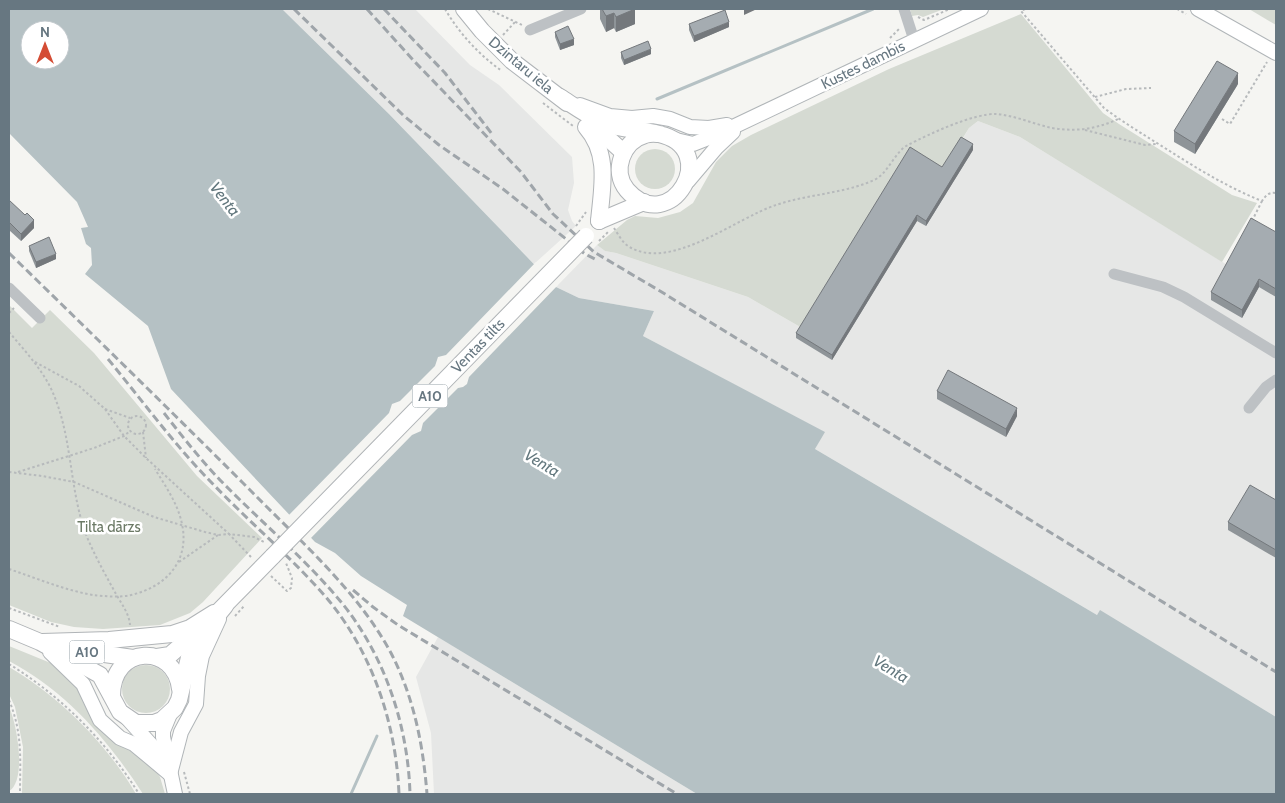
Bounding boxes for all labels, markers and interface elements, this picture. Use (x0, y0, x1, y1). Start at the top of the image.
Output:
north arrow (20, 20, 70, 70)
text: N (40, 23, 50, 41)
street label: Dzintaru iela (485, 33, 558, 98)
street label: Kustes dambis (818, 37, 908, 93)
water label: Venta (206, 178, 244, 220)
street label: Ventas tilts (448, 315, 508, 377)
road number: A10 (412, 384, 448, 408)
water label: Venta (521, 445, 563, 481)
park label: Tilta dārzs (77, 518, 141, 536)
road number: A10 (70, 640, 104, 664)
water label: Venta (870, 651, 912, 687)

